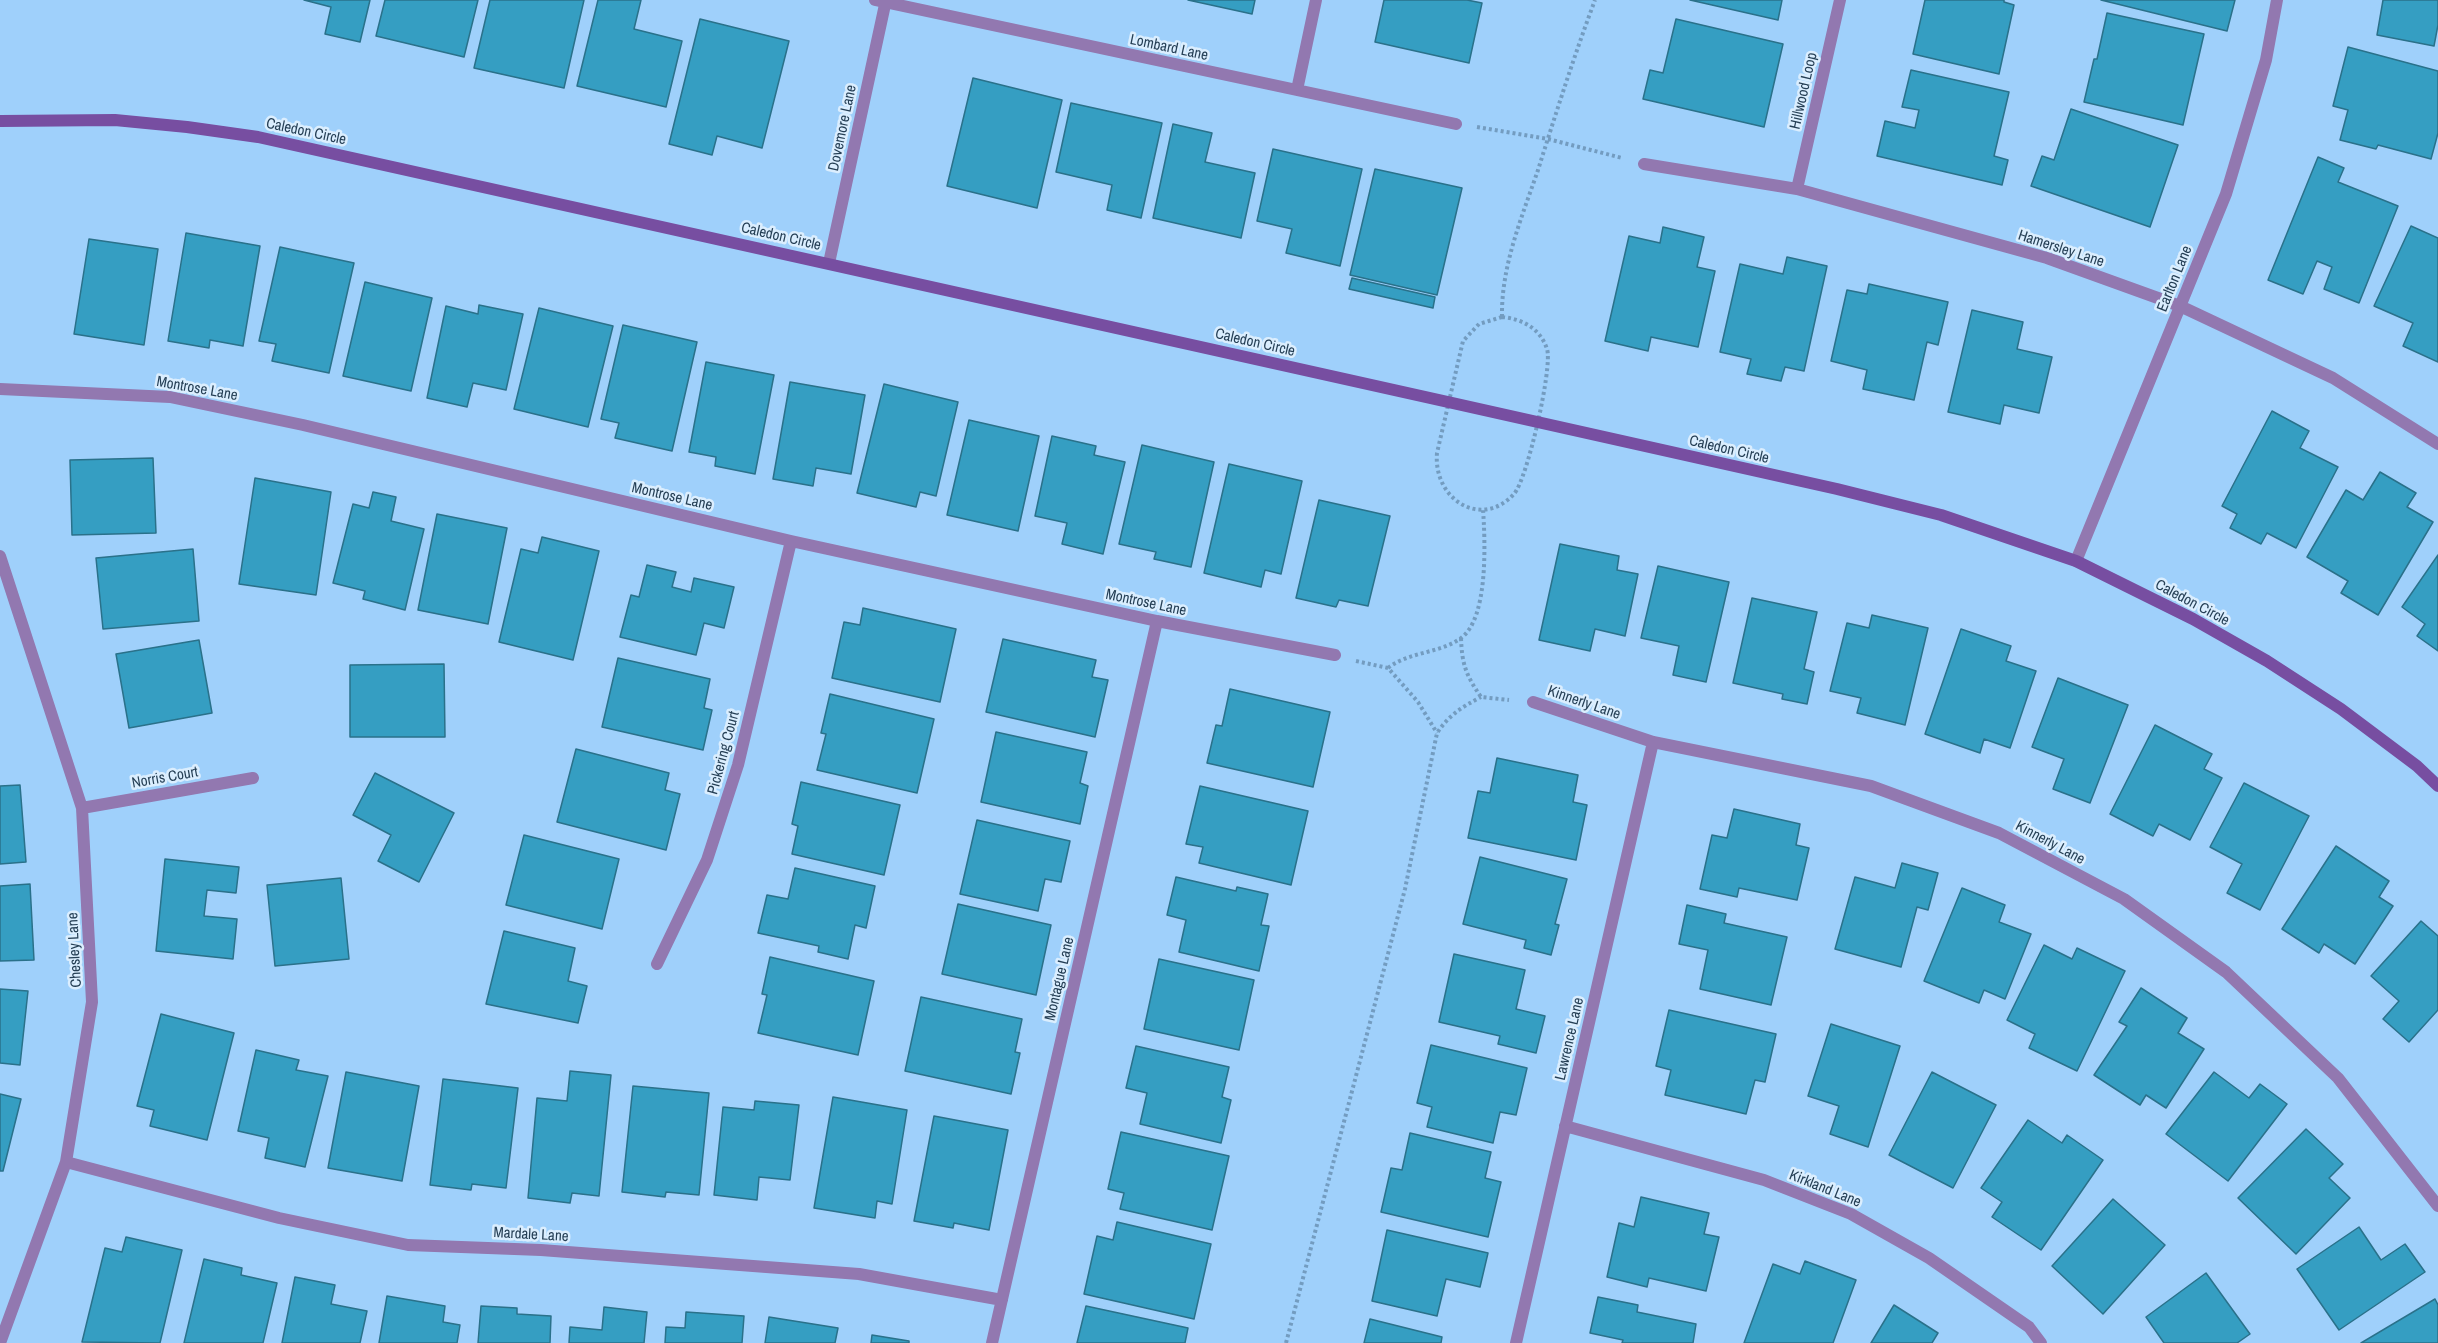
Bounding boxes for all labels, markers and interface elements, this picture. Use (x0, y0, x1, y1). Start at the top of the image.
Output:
street label: Lombard Lane (1128, 31, 1210, 65)
street label: Hillwood Loop (1786, 51, 1822, 131)
street label: Dovemore Lane (825, 83, 861, 173)
street label: Caledon Circle (264, 115, 348, 149)
street label: Caledon Circle (739, 219, 823, 255)
street label: Hamersley Lane (2016, 227, 2106, 271)
street label: Earlton Lane (2154, 243, 2196, 315)
street label: Caledon Circle (1213, 325, 1297, 361)
street label: Montrose Lane (155, 373, 239, 405)
street label: Caledon Circle (1687, 432, 1771, 468)
street label: Montrose Lane (630, 479, 714, 515)
street label: Caledon Circle (2152, 576, 2232, 630)
street label: Montrose Lane (1104, 586, 1188, 620)
street label: Kinnerly Lane (1545, 682, 1623, 724)
street label: Pickering Court (704, 709, 744, 797)
street label: Norris Court (130, 763, 200, 793)
street label: Kinnerly Lane (2012, 817, 2088, 869)
street label: Chesley Lane (64, 912, 86, 988)
street label: Montague Lane (1042, 935, 1078, 1023)
street label: Lawrence Lane (1552, 996, 1588, 1082)
street label: Kirkland Lane (1786, 1166, 1864, 1212)
street label: Mardale Lane (493, 1224, 569, 1246)

